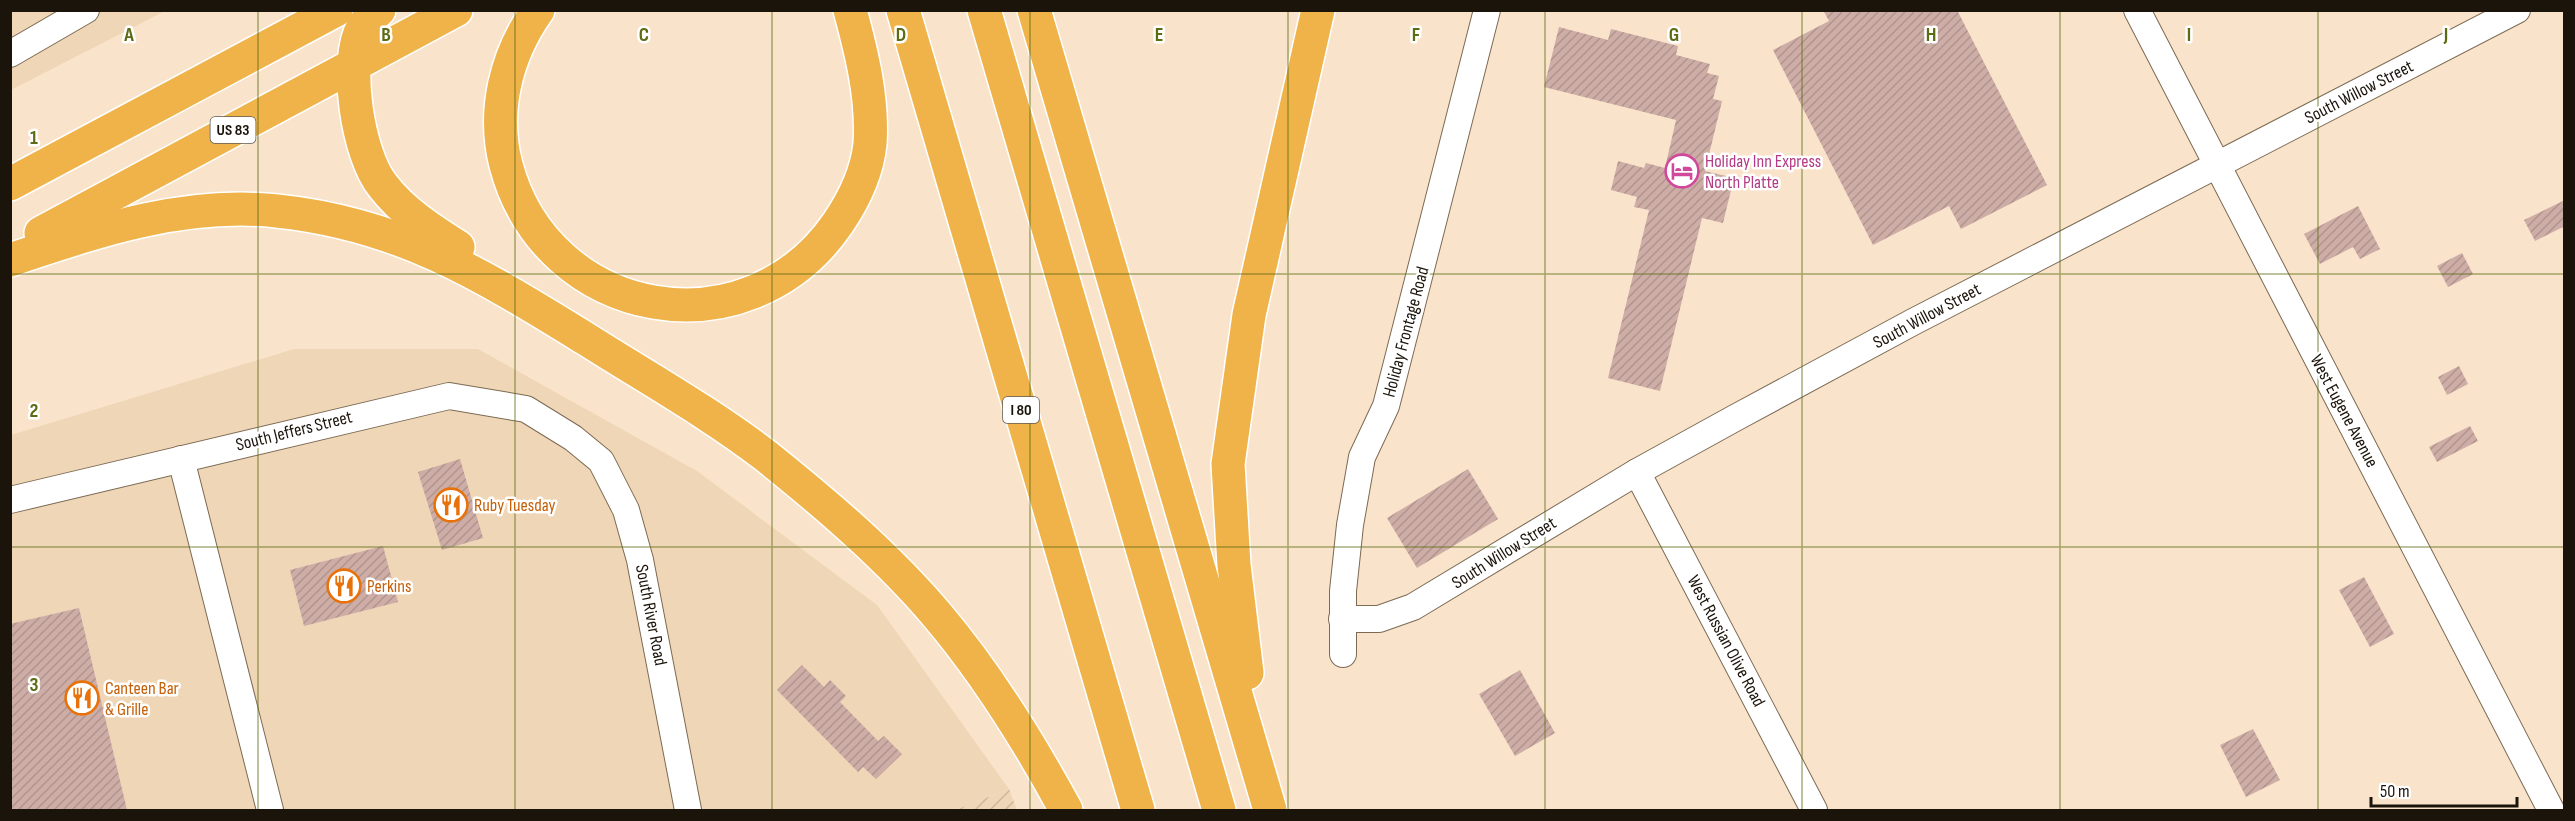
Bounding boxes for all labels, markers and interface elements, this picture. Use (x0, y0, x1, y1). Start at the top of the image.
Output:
text: A (123, 23, 134, 47)
text: B (381, 23, 391, 47)
text: C (639, 23, 649, 47)
text: D (896, 23, 906, 47)
text: E (1155, 23, 1163, 47)
text: F (1412, 23, 1420, 47)
text: G (1669, 23, 1679, 47)
text: H (1926, 23, 1936, 47)
text: I (2187, 23, 2191, 47)
text: J (2443, 23, 2448, 47)
street label: South Willow Street (2301, 55, 2417, 128)
road number: US 83 (210, 117, 256, 143)
text: 1 (30, 126, 38, 150)
place label: Holiday Inn Express North Platte (1705, 151, 1821, 193)
hotel icon: Holiday Inn Express North Platte (1664, 153, 1700, 189)
street label: Holiday Frontage Road (1378, 264, 1434, 400)
street label: South Willow Street (1870, 279, 1985, 353)
street label: West Eugene Avenue (2305, 351, 2383, 471)
road number: I 80 (1003, 397, 1039, 423)
text: 2 (30, 399, 38, 423)
street label: South Jeffers Street (234, 406, 355, 456)
restaurant icon: Ruby Tuesday (433, 487, 469, 523)
place label: Ruby Tuesday (474, 495, 556, 516)
street label: South Willow Street (1448, 512, 1560, 593)
street label: South River Road (631, 563, 671, 667)
restaurant icon: Perkins (326, 568, 362, 604)
street label: West Russian Olive Road (1683, 572, 1769, 710)
place label: Perkins (367, 576, 411, 597)
text: 3 (30, 673, 39, 697)
place label: Canteen Bar & Grille (105, 678, 179, 720)
restaurant icon: Canteen Bar & Grille (64, 680, 100, 716)
scale bar (2371, 770, 2516, 808)
text: 50 m (2380, 781, 2410, 802)

